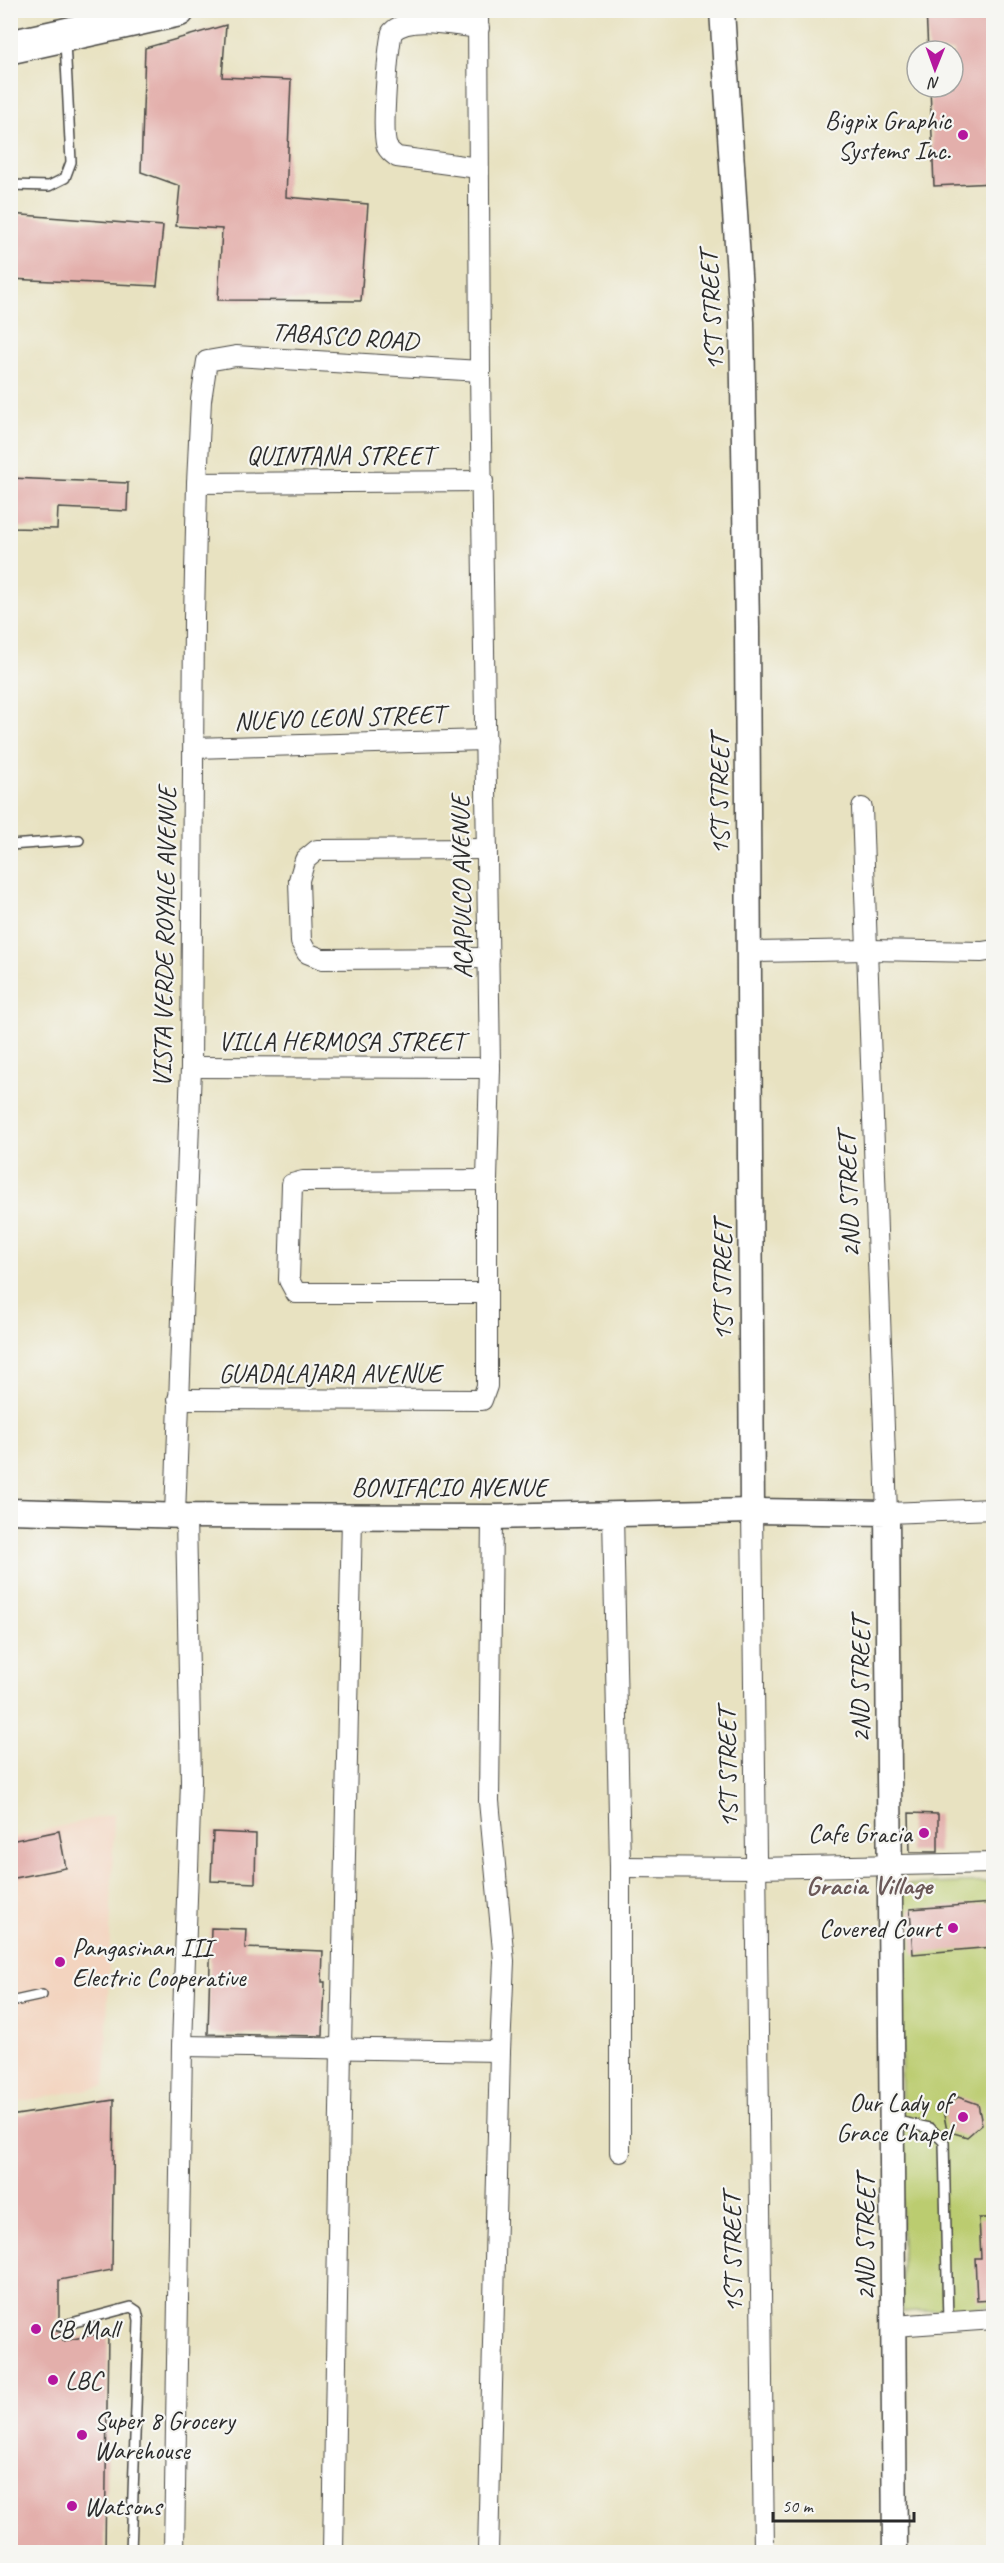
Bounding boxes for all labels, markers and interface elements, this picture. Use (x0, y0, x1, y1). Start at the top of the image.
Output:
north arrow (905, 39, 965, 99)
text: N (927, 73, 940, 93)
place label: Bigpix Graphic Systems Inc. (825, 104, 953, 167)
marker: Bigpix Graphic Systems Inc. (956, 128, 970, 142)
street label: 1ST STREET (692, 243, 731, 372)
street label: TABASCO ROAD (271, 315, 422, 358)
street label: QUINTANA STREET (247, 439, 440, 472)
street label: NUEVO LEON STREET (234, 697, 451, 738)
street label: 1ST STREET (703, 728, 736, 855)
street label: VISTA VERDE ROYALE AVENUE (145, 783, 184, 1088)
street label: ACAPULCO AVENUE (443, 791, 480, 979)
street label: VILLA HERMOSA STREET (218, 1025, 470, 1058)
street label: 2ND STREET (830, 1125, 867, 1258)
street label: 1ST STREET (706, 1214, 739, 1341)
street label: GUADALAJARA AVENUE (219, 1357, 445, 1390)
street label: BONIFACIO AVENUE (351, 1471, 550, 1504)
street label: 2ND STREET (844, 1610, 877, 1743)
street label: 1ST STREET (710, 1701, 745, 1828)
place label: Cafe Gracia (808, 1817, 914, 1850)
marker: Cafe Gracia (917, 1826, 931, 1840)
district label: Gracia Village (806, 1868, 934, 1902)
place label: Covered Court (819, 1912, 943, 1945)
marker: Covered Court (946, 1921, 960, 1935)
place label: Pangasinan III Electric Cooperative (72, 1931, 247, 1994)
marker: Pangasinan III Electric Cooperative (53, 1955, 67, 1969)
place label: Our Lady of Grace Chapel (836, 2086, 956, 2149)
marker: Our Lady of Grace Chapel (956, 2110, 970, 2124)
street label: 2ND STREET (849, 2168, 882, 2301)
street label: 1ST STREET (715, 2186, 750, 2313)
place label: CB Mall (48, 2313, 123, 2346)
marker: CB Mall (29, 2322, 43, 2336)
place label: LBC (65, 2364, 105, 2397)
marker: LBC (46, 2373, 60, 2387)
place label: Super 8 Grocery Warehouse (94, 2404, 237, 2467)
marker: Super 8 Grocery Warehouse (75, 2428, 89, 2442)
scale bar (773, 2485, 914, 2523)
place label: Watsons (84, 2490, 163, 2523)
text: 50 m (782, 2495, 815, 2517)
marker: Watsons (65, 2499, 79, 2513)

